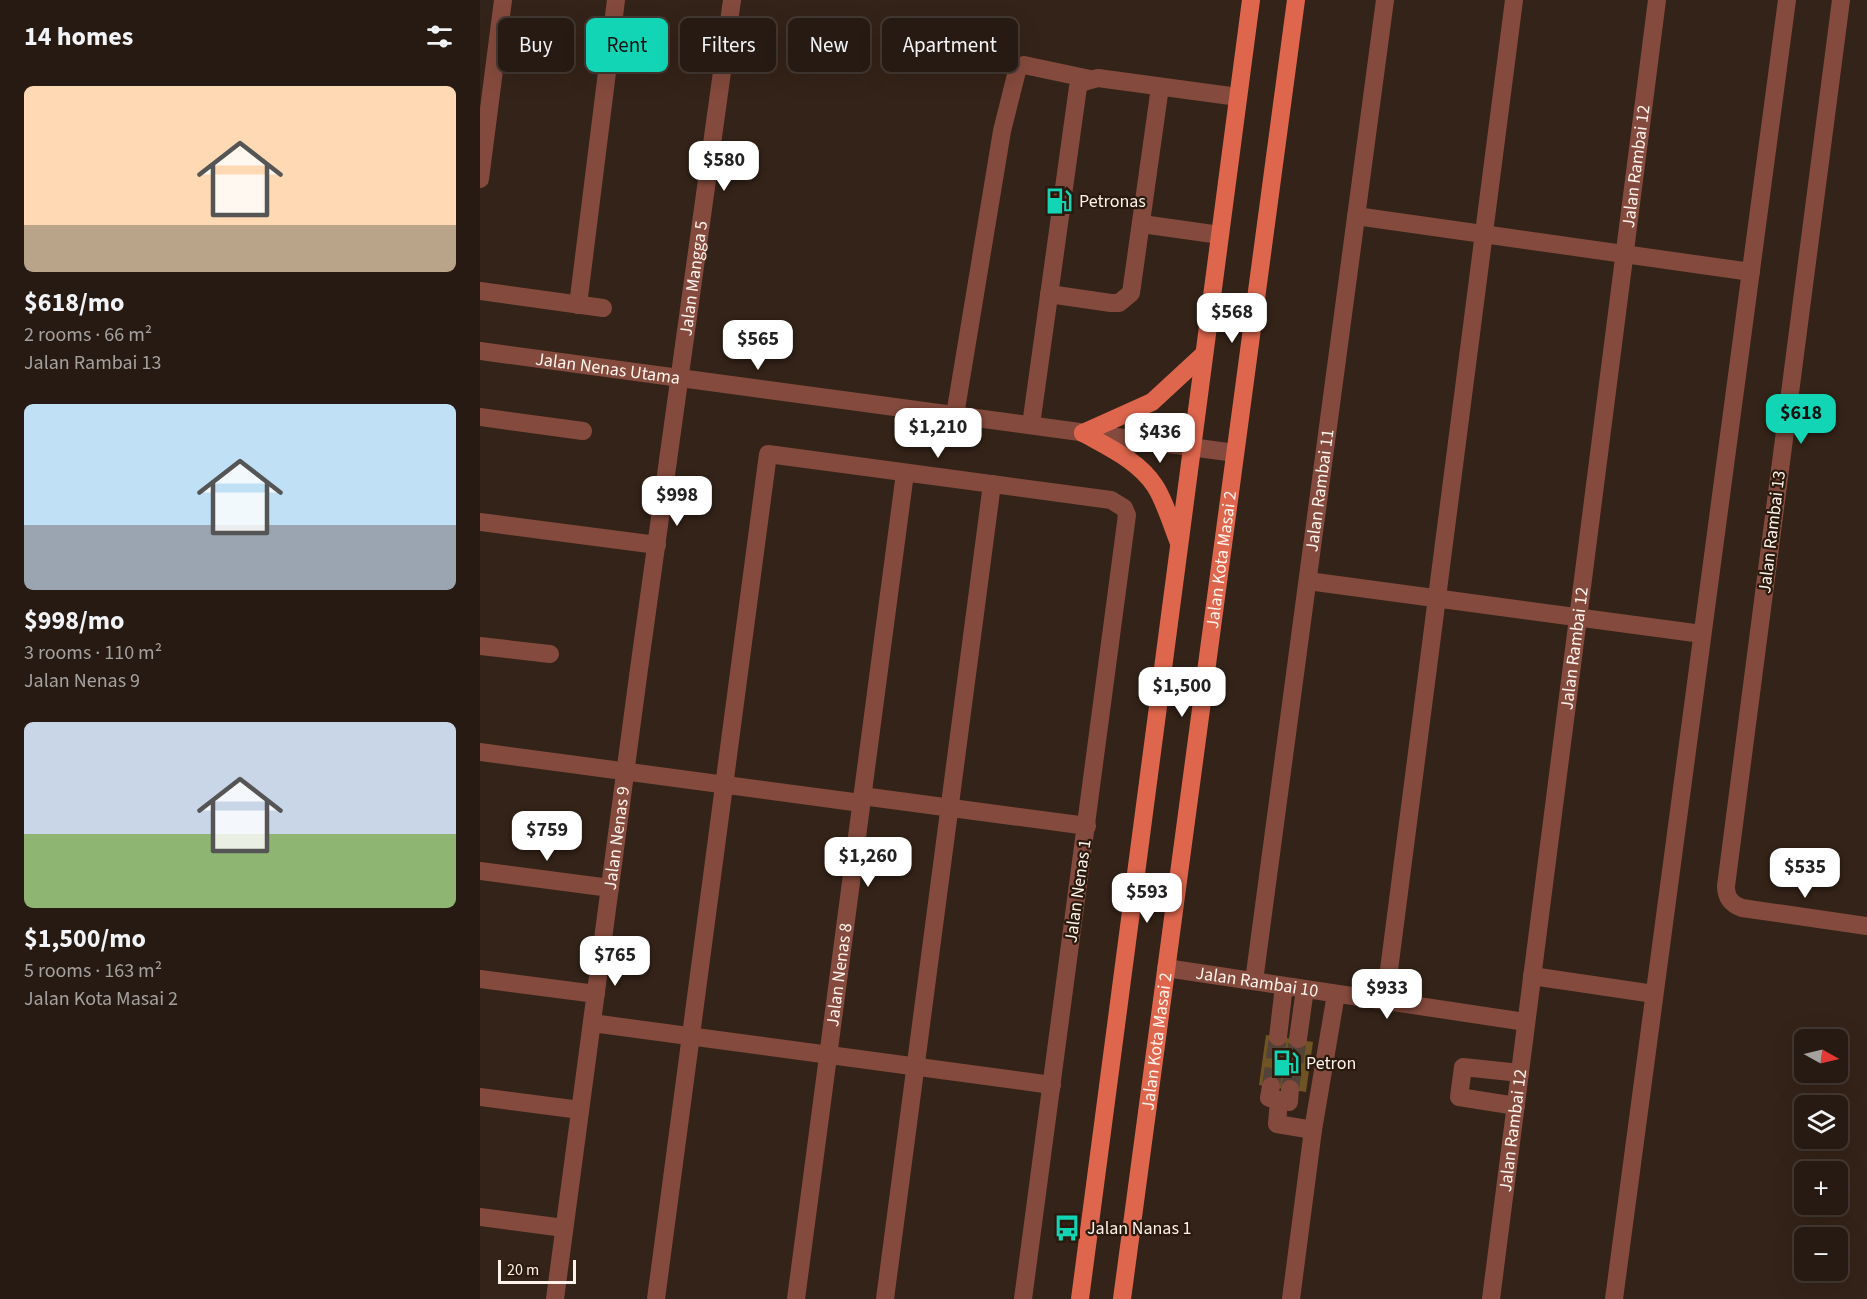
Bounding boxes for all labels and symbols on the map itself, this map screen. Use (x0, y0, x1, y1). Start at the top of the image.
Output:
street label: Jalan Rambai 12 (1616, 103, 1656, 229)
pin: $580 (688, 141, 760, 192)
fuel station icon: Petronas (1044, 186, 1074, 216)
place label: Petronas (1079, 189, 1146, 214)
street label: Jalan Mangga 5 (673, 219, 714, 338)
pin: $568 (1196, 293, 1268, 344)
pin: $565 (722, 320, 794, 371)
street label: Jalan Nenas Utama (534, 346, 682, 390)
pin: $618 (1765, 394, 1837, 445)
pin: $1,210 (889, 408, 987, 459)
pin: $436 (1124, 413, 1196, 464)
street label: Jalan Rambai 11 (1299, 427, 1340, 553)
street label: Jalan Rambai 13 (1752, 469, 1792, 595)
pin: $998 (641, 476, 713, 527)
street label: Jalan Kota Masai 2 (1199, 489, 1243, 630)
street label: Jalan Rambai 12 (1554, 585, 1594, 711)
pin: $1,500 (1133, 667, 1231, 718)
street label: Jalan Nenas 9 (597, 785, 636, 892)
pin: $759 (511, 811, 583, 862)
pin: $1,260 (819, 837, 917, 888)
street label: Jalan Nenas 1 (1058, 838, 1098, 944)
pin: $535 (1769, 848, 1841, 899)
pin: $593 (1111, 873, 1183, 924)
street label: Jalan Nenas 8 (820, 921, 858, 1028)
pin: $765 (579, 936, 651, 987)
street label: Jalan Rambai 10 (1194, 960, 1320, 1003)
pin: $933 (1351, 969, 1423, 1020)
street label: Jalan Kota Masai 2 (1135, 971, 1178, 1112)
north arrow (1794, 1029, 1848, 1083)
fuel station icon: Petron (1271, 1048, 1301, 1078)
place label: Petron (1306, 1051, 1356, 1076)
street label: Jalan Rambai 12 (1492, 1067, 1533, 1193)
bus stop icon: Jalan Nanas 1 (1052, 1213, 1082, 1243)
place label: Jalan Nanas 1 (1087, 1216, 1192, 1241)
scale bar (498, 1257, 576, 1284)

